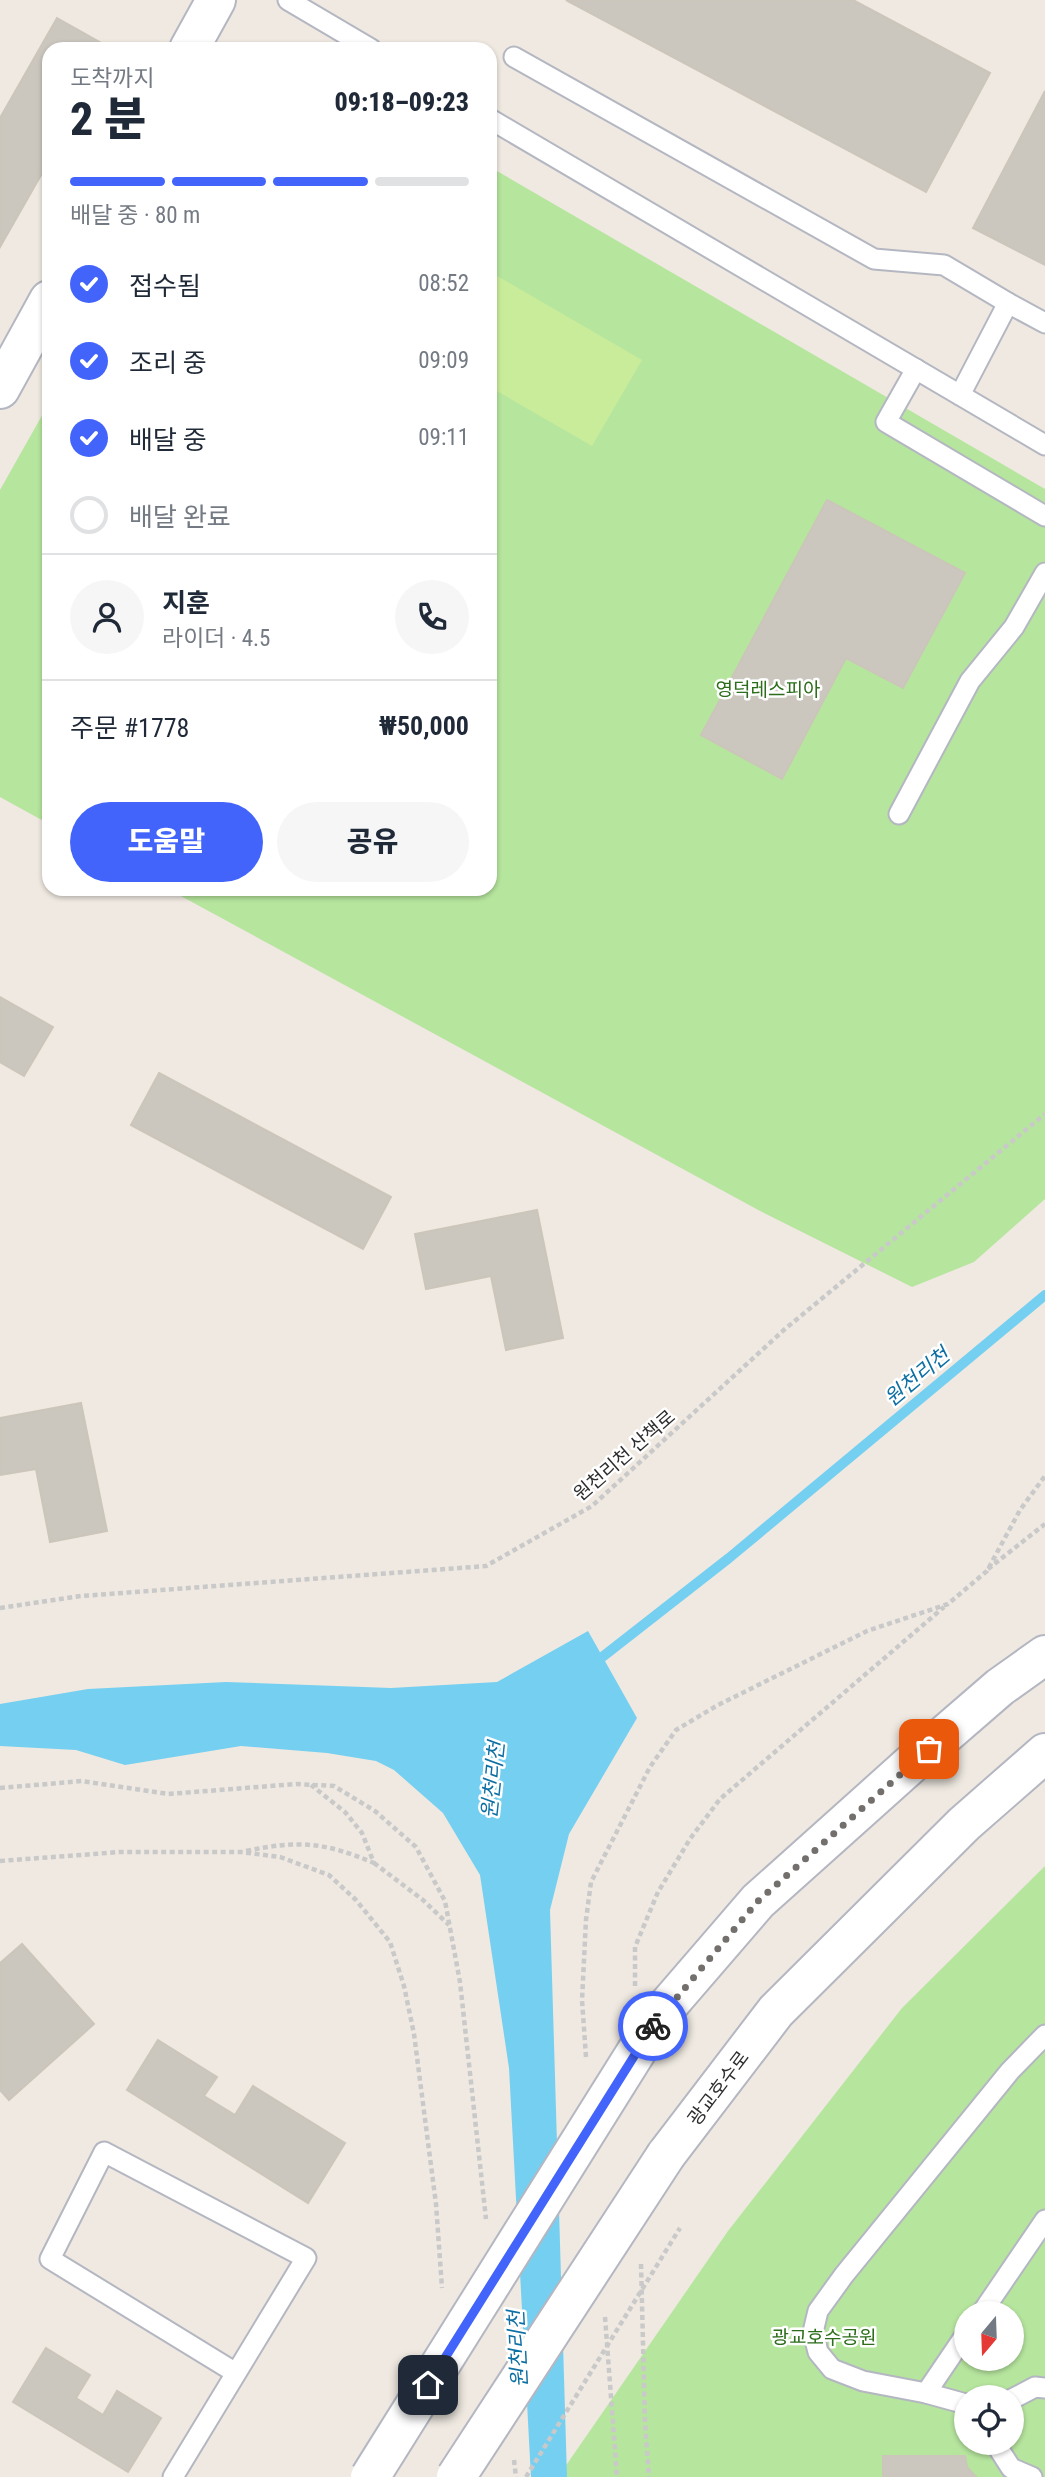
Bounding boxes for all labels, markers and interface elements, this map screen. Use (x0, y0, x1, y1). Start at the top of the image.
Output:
text: 도착까지 (70, 65, 155, 92)
text: 09:18–09:23 (335, 87, 469, 117)
text: 2 분 (70, 92, 146, 146)
text: 배달 중 · 80 m (70, 202, 200, 229)
icon: check (70, 265, 108, 303)
text: 08:52 (418, 270, 469, 297)
text: 접수됨 (129, 271, 201, 301)
icon: check (70, 342, 108, 380)
text: 09:09 (418, 347, 469, 374)
text: 조리 중 (129, 348, 207, 378)
icon: check (70, 419, 108, 457)
text: 09:11 (418, 424, 469, 451)
text: 배달 중 (129, 425, 207, 455)
text: 배달 완료 (129, 502, 231, 532)
button: person (70, 580, 144, 654)
button: phone (395, 580, 469, 654)
text: 지훈 (162, 588, 210, 618)
text: 라이더 · 4.5 (162, 625, 270, 652)
park label: 영덕레스피아 (716, 678, 820, 701)
text: ₩50,000 (379, 711, 469, 741)
text: 주문 #1778 (70, 713, 189, 743)
button: 도움말 (70, 802, 263, 882)
button: 공유 (277, 802, 469, 882)
water label: 원천리천 (880, 1341, 956, 1411)
street label: 원천리천 산책로 (569, 1405, 680, 1506)
pin (899, 1719, 959, 1779)
icon: bag (910, 1730, 948, 1768)
water label: 원천리천 (477, 1738, 509, 1820)
courier (618, 1991, 688, 2061)
icon: bike (634, 2007, 672, 2045)
street label: 광교호수로 (683, 2046, 754, 2130)
north arrow (954, 2301, 1024, 2371)
map controls (954, 2301, 1024, 2455)
water label: 원천리천 (504, 2307, 532, 2388)
park label: 광교호수공원 (772, 2326, 876, 2349)
pin (398, 2355, 458, 2415)
icon: home (409, 2366, 447, 2404)
button: locate (954, 2385, 1024, 2455)

